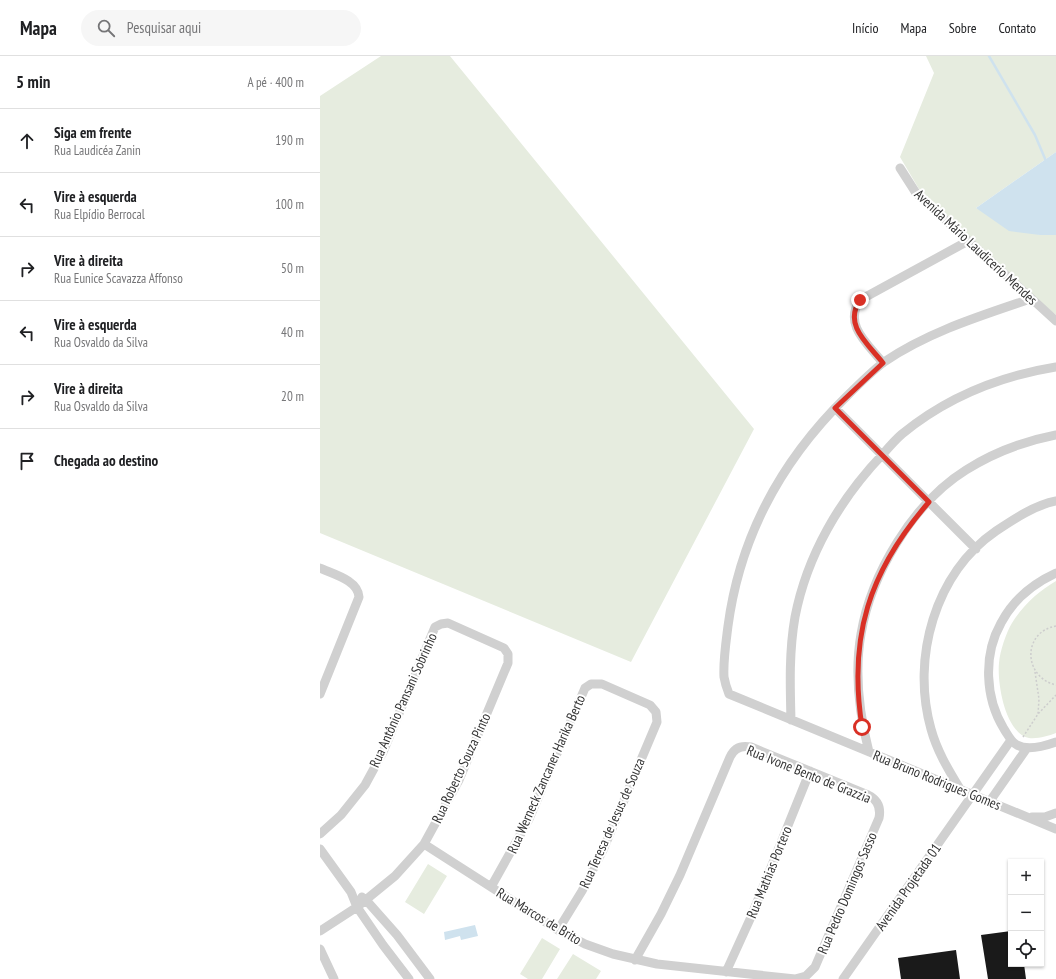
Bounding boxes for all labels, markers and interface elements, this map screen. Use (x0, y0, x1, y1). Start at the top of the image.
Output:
search box (81, 10, 361, 46)
text: Mapa (20, 16, 57, 40)
icon: search (95, 17, 117, 39)
text: Pesquisar aqui (127, 18, 201, 37)
text: Início (852, 19, 879, 37)
text: Mapa (901, 19, 927, 37)
text: Sobre (949, 19, 977, 37)
text: Contato (999, 19, 1036, 37)
text: 5 min (16, 71, 50, 93)
text: A pé · 400 m (247, 74, 304, 91)
text: Siga em frente (54, 123, 132, 142)
icon: ahead (16, 130, 38, 152)
text: 190 m (275, 132, 304, 149)
text: Rua Laudicéa Zanin (54, 142, 141, 159)
street label: Avenida Mário Laudicerio Mendes (911, 185, 1042, 309)
text: Vire à esquerda (54, 187, 137, 206)
icon: left (16, 194, 38, 216)
text: 100 m (275, 196, 304, 213)
text: Rua Elpídio Berrocal (54, 206, 145, 223)
text: Vire à direita (54, 251, 123, 270)
icon: right (16, 258, 38, 280)
text: 50 m (281, 260, 304, 277)
text: Rua Eunice Scavazza Affonso (54, 270, 183, 287)
route end (851, 291, 869, 309)
text: Vire à esquerda (54, 315, 137, 334)
icon: left (16, 322, 38, 344)
text: 40 m (281, 324, 304, 341)
text: Rua Osvaldo da Silva (54, 334, 148, 351)
text: Vire à direita (54, 379, 123, 398)
icon: right (16, 386, 38, 408)
text: 20 m (281, 388, 304, 405)
text: Rua Osvaldo da Silva (54, 398, 148, 415)
icon: arrive (16, 450, 38, 472)
text: Chegada ao destino (54, 451, 158, 470)
street label: Rua Antônio Pansani Sobrinho (365, 630, 441, 770)
street label: Rua Werneck Zancaner Harika Berto (503, 692, 589, 856)
street label: Rua Roberto Souza Pinto (428, 710, 494, 826)
route start (853, 718, 871, 736)
street label: Rua Ivone Bento de Grazzia (744, 741, 874, 807)
street label: Rua Bruno Rodrigues Gomes (870, 746, 1004, 814)
street label: Rua Teresa de Jesus de Souza (575, 755, 649, 891)
street label: Rua Mathias Portero (742, 823, 796, 921)
street label: Rua Pedro Domingos Sasso (813, 829, 881, 957)
street label: Avenida Projetada 01 (871, 840, 945, 934)
map controls (1008, 859, 1044, 967)
button: + (1008, 859, 1044, 895)
street label: Rua Marcos de Brito (493, 883, 585, 949)
button: − (1008, 895, 1044, 931)
button: locate (1008, 931, 1044, 967)

